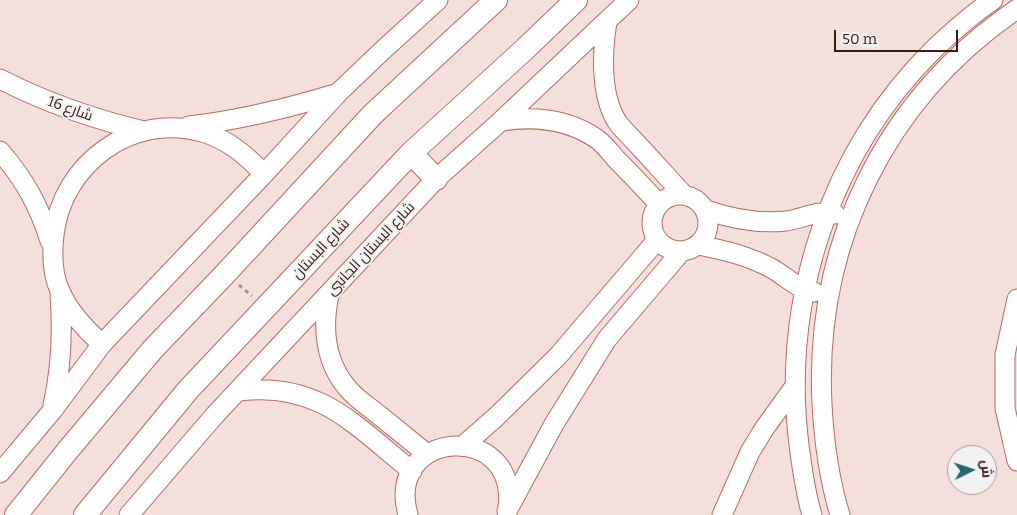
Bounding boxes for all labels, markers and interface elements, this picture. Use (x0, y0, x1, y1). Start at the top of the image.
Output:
scale bar (837, 20, 961, 52)
text: 50 m (842, 30, 877, 48)
street label: شارع 16 (45, 93, 95, 125)
street label: شارع البستان الجانبى (323, 198, 419, 300)
street label: شارع البستان (288, 215, 354, 283)
north arrow (947, 445, 997, 495)
text: ش (977, 459, 996, 479)

